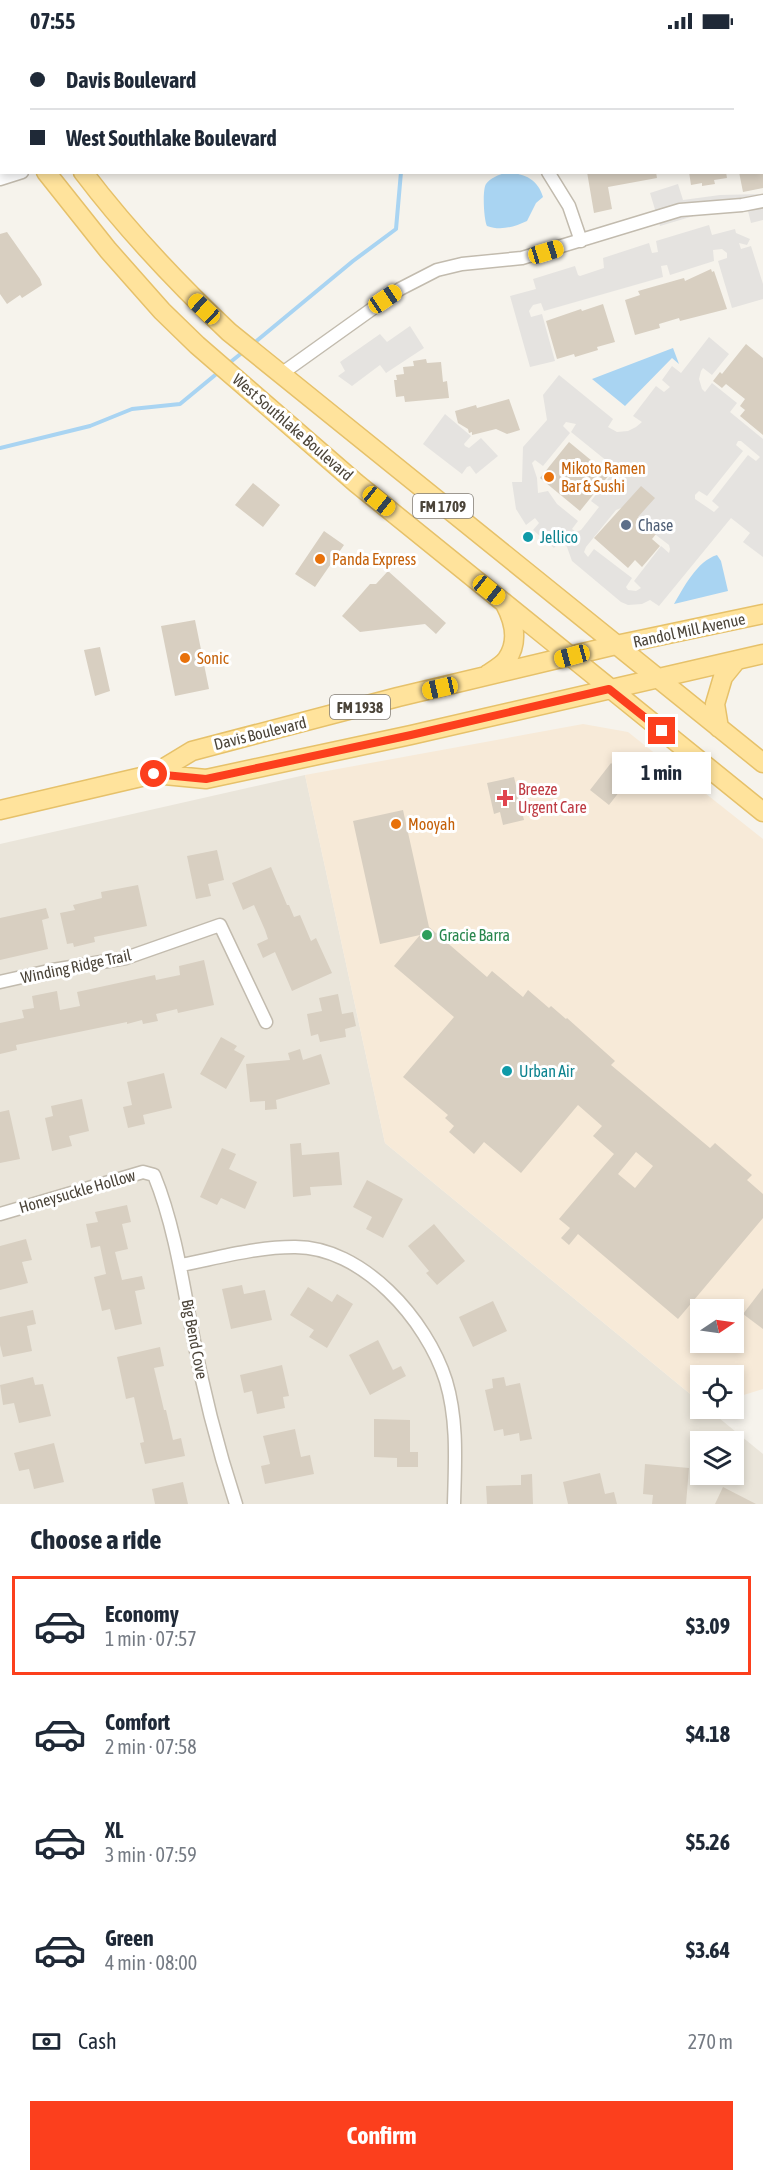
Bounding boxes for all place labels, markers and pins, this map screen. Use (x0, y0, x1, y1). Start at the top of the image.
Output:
place label: Mikoto Ramen Bar & Sushi (561, 459, 646, 495)
marker: Mikoto Ramen Bar & Sushi (542, 470, 556, 484)
place label: Chase (638, 516, 673, 534)
marker: Chase (619, 518, 633, 532)
place label: Jellico (540, 528, 578, 546)
marker: Jellico (521, 530, 535, 544)
place label: Panda Express (332, 550, 416, 569)
marker: Panda Express (313, 552, 327, 566)
place label: Sonic (197, 649, 229, 667)
marker: Sonic (178, 651, 192, 665)
place label: Breeze Urgent Care (518, 780, 587, 817)
marker: Breeze Urgent Care (496, 789, 514, 807)
place label: Mooyah (408, 815, 455, 834)
marker: Mooyah (389, 817, 403, 831)
place label: Gracie Barra (439, 926, 510, 944)
marker: Gracie Barra (420, 928, 434, 942)
place label: Urban Air (519, 1062, 575, 1080)
marker: Urban Air (500, 1064, 514, 1078)

